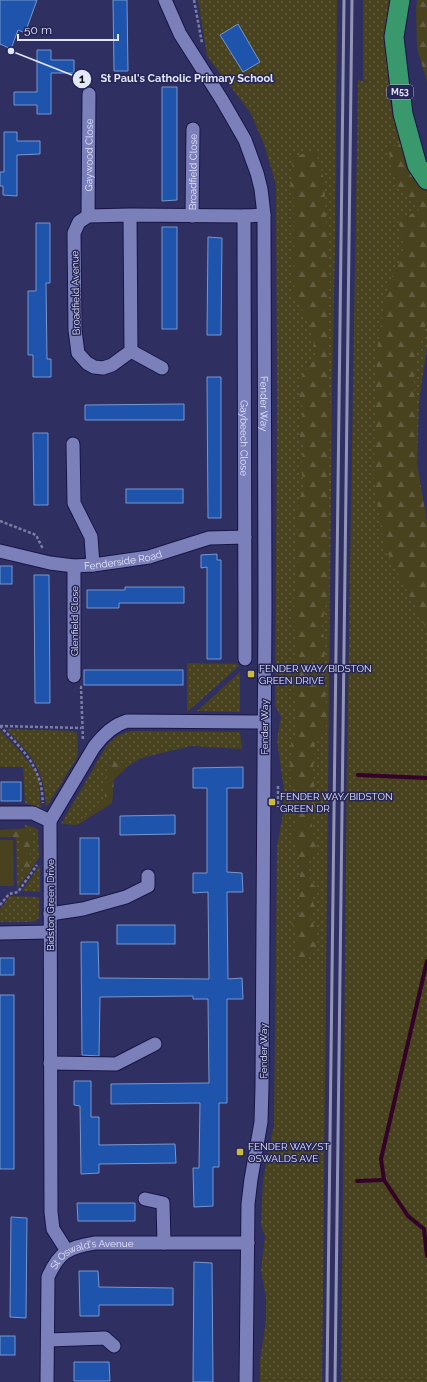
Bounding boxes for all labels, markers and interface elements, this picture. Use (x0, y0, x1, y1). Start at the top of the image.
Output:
scale bar (18, 16, 118, 42)
text: 50 m (24, 23, 52, 37)
callout: St Paul's Catholic Primary School (72, 67, 282, 90)
text: 1 (79, 72, 85, 86)
text: St Paul's Catholic Primary School (100, 72, 274, 85)
road number: M53 (387, 85, 413, 99)
street label: Gaywood Close (83, 118, 95, 191)
street label: Broadfield Close (187, 134, 199, 210)
street label: Broadfield Avenue (69, 250, 82, 335)
street label: Fender Way (258, 376, 270, 432)
street label: Gaybeech Close (238, 400, 250, 476)
street label: Fenderside Road (84, 548, 163, 571)
street label: Glenfield Close (69, 586, 80, 656)
place label: FENDER WAY/BIDSTON GREEN DRIVE (259, 663, 372, 686)
marker: FENDER WAY/BIDSTON GREEN DRIVE (246, 669, 256, 679)
street label: Fender Way (259, 699, 270, 755)
place label: FENDER WAY/BIDSTON GREEN DR (280, 791, 393, 814)
marker: FENDER WAY/BIDSTON GREEN DR (267, 797, 277, 807)
street label: Bidston Green Drive (45, 859, 56, 951)
street label: Fender Way (258, 1023, 269, 1079)
place label: FENDER WAY/ST OSWALDS AVE (248, 1141, 329, 1164)
marker: FENDER WAY/ST OSWALDS AVE (235, 1147, 245, 1157)
street label: St Oswald's Avenue (48, 1238, 134, 1271)

